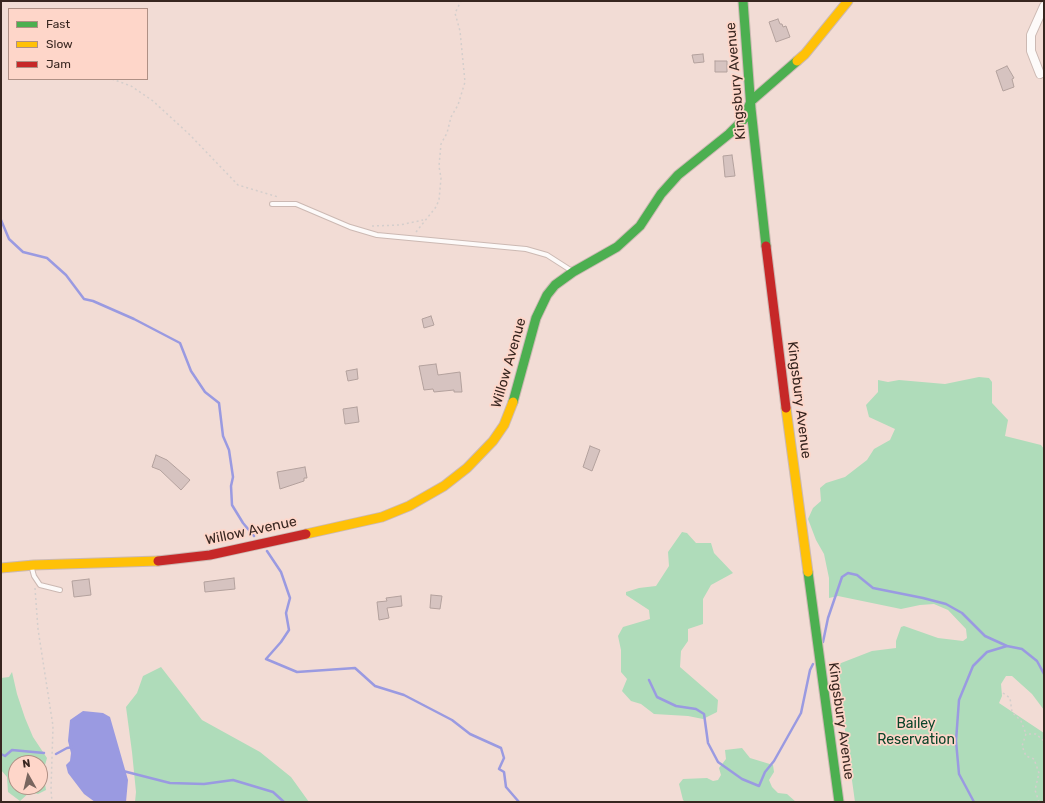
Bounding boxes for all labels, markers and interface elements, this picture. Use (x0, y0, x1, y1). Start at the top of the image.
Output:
legend (8, 8, 148, 80)
text: Fast (46, 17, 70, 31)
street label: Kingsbury Avenue (722, 21, 750, 141)
text: Slow (46, 37, 73, 51)
text: Jam (46, 57, 71, 71)
street label: Willow Avenue (488, 316, 530, 410)
street label: Kingsbury Avenue (783, 340, 815, 460)
street label: Willow Avenue (204, 513, 298, 549)
street label: Kingsbury Avenue (824, 661, 858, 781)
park label: Bailey Reservation (877, 716, 955, 748)
north arrow (8, 755, 48, 795)
text: N (22, 757, 31, 771)

